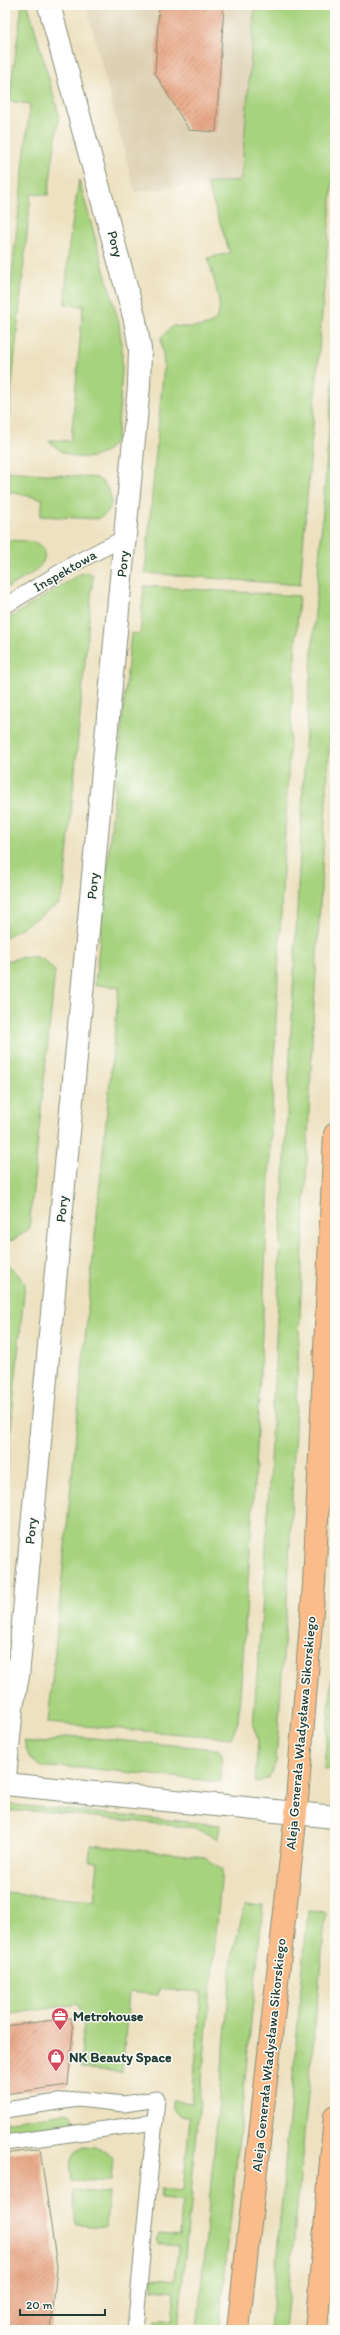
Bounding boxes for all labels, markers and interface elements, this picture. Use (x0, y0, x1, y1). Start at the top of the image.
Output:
street label: Pory (103, 229, 127, 260)
street label: Inspektowa (31, 546, 100, 596)
street label: Pory (113, 549, 133, 578)
street label: Pory (83, 871, 103, 900)
street label: Pory (52, 1194, 72, 1223)
street label: Pory (21, 1516, 41, 1545)
street label: Aleja Generała Władysława Sikorskiego (282, 1615, 320, 1851)
street label: Aleja Generała Władysława Sikorskiego (248, 1937, 290, 2173)
office icon: Metrohouse (50, 2006, 70, 2031)
place label: Metrohouse (73, 2008, 144, 2025)
shop icon: NK Beauty Space (46, 2047, 66, 2072)
place label: NK Beauty Space (69, 2049, 172, 2066)
scale bar (20, 2291, 105, 2317)
text: 20 m (26, 2298, 53, 2312)

